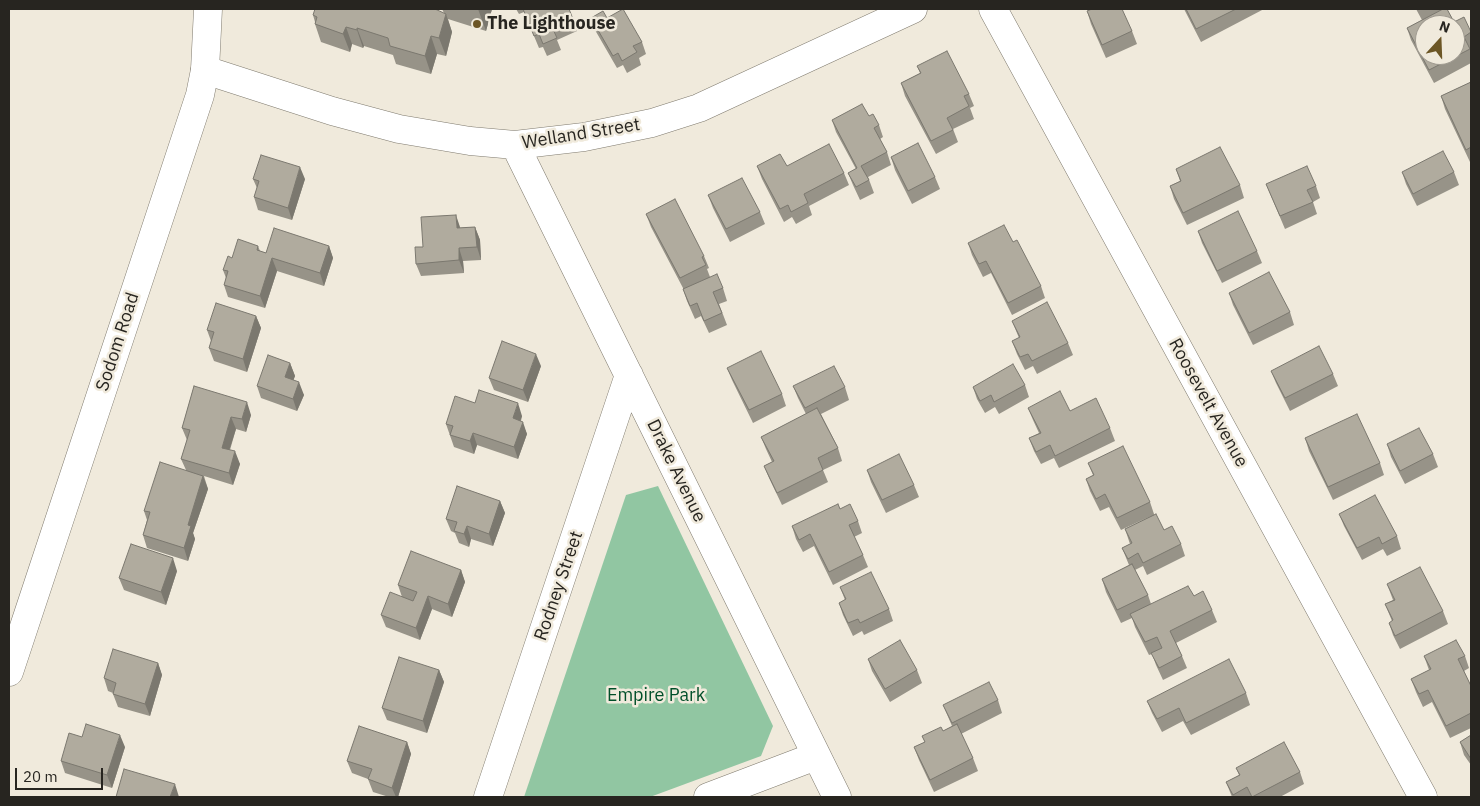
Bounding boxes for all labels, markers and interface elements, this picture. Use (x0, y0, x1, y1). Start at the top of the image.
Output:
place label: The Lighthouse (487, 13, 616, 35)
north arrow (1415, 15, 1465, 65)
text: N (1437, 17, 1453, 37)
marker: The Lighthouse (471, 18, 483, 30)
street label: Welland Street (520, 114, 642, 154)
street label: Sodom Road (92, 290, 144, 394)
street label: Roosevelt Avenue (1164, 335, 1252, 471)
street label: Drake Avenue (642, 416, 710, 526)
street label: Rodney Street (530, 528, 588, 644)
park label: Empire Park (607, 685, 705, 707)
scale bar (18, 758, 105, 790)
text: 20 m (23, 767, 58, 786)

